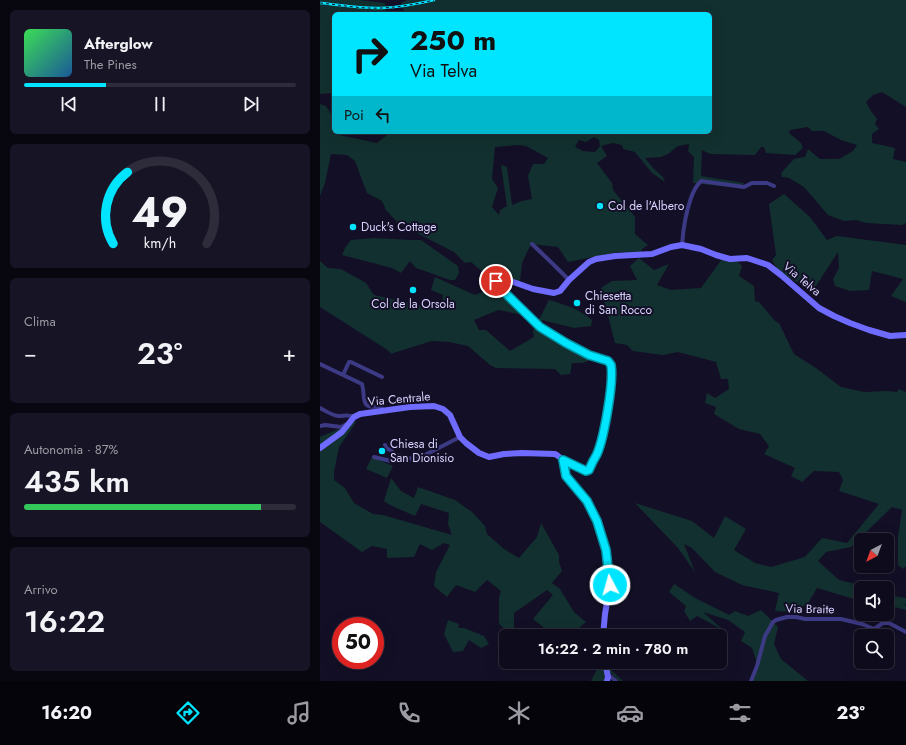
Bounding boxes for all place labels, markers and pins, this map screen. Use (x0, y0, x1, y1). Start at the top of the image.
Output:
place label: Col de l'Albero (608, 197, 685, 215)
marker: Col de l'Albero (595, 201, 605, 211)
place label: Duck's Cottage (361, 218, 436, 236)
marker: Duck's Cottage (348, 222, 358, 232)
pin (479, 264, 513, 298)
marker: Col de la Orsola (408, 285, 418, 295)
place label: Chiesetta di San Rocco (585, 287, 653, 319)
place label: Col de la Orsola (371, 295, 455, 313)
marker: Chiesetta di San Rocco (572, 298, 582, 308)
place label: Chiesa di San Dionisio (390, 435, 454, 467)
marker: Chiesa di San Dionisio (377, 446, 387, 456)

